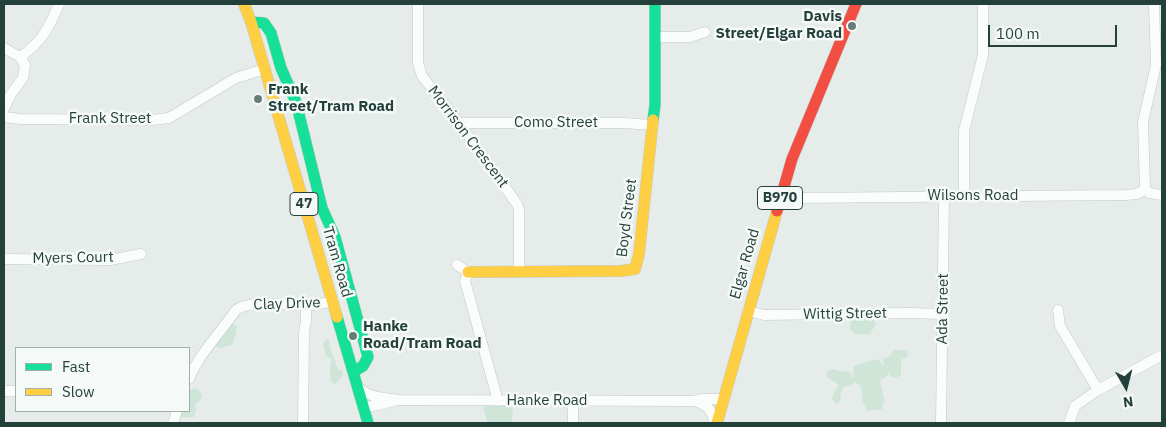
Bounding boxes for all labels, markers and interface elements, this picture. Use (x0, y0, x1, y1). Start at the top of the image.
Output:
place label: Davis Street/Elgar Road (715, 8, 842, 43)
scale bar (991, 15, 1120, 47)
marker: Davis Street/Elgar Road (846, 20, 858, 32)
text: 100 m (996, 24, 1040, 43)
place label: Frank Street/Tram Road (268, 81, 394, 116)
street label: Morrison Crescent (424, 83, 512, 191)
marker: Frank Street/Tram Road (252, 93, 264, 105)
street label: Frank Street (69, 110, 151, 128)
street label: Como Street (514, 114, 598, 132)
street label: Boyd Street (613, 178, 641, 258)
road number: B970 (758, 187, 802, 210)
street label: Wilsons Road (928, 187, 1018, 205)
road number: 47 (290, 192, 318, 215)
street label: Tram Road (318, 225, 356, 299)
street label: Elgar Road (726, 227, 764, 301)
street label: Myers Court (32, 248, 114, 268)
street label: Ada Street (933, 273, 953, 345)
street label: Clay Drive (253, 294, 321, 314)
street label: Wittig Street (803, 304, 887, 324)
place label: Hanke Road/Tram Road (363, 318, 482, 353)
marker: Hanke Road/Tram Road (347, 330, 359, 342)
legend (15, 347, 190, 412)
text: Fast (62, 357, 90, 376)
north arrow (1101, 362, 1151, 412)
text: Slow (62, 382, 95, 401)
street label: Hanke Road (506, 392, 588, 410)
text: N (1122, 392, 1134, 411)

